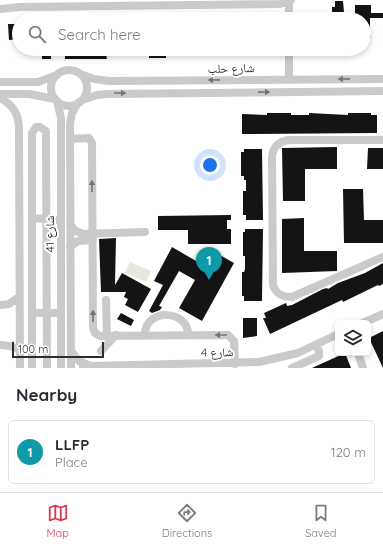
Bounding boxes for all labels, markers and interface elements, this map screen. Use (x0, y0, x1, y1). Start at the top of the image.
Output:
search box (12, 12, 371, 56)
icon: search (26, 23, 48, 45)
text: Search here (58, 25, 141, 44)
street label: شارع حلب (208, 60, 254, 77)
one-way arrow (337, 76, 350, 82)
one-way arrow (207, 77, 220, 83)
one-way arrow (258, 89, 271, 95)
one-way arrow (114, 90, 126, 97)
your location (200, 155, 220, 175)
one-way arrow (89, 179, 95, 192)
street label: شارع 41 (42, 216, 58, 252)
pin: 1 (196, 247, 222, 280)
one-way arrow (90, 309, 96, 322)
map controls (335, 320, 371, 356)
button: layers (335, 320, 371, 356)
one-way arrow (214, 332, 227, 338)
scale bar (12, 340, 104, 359)
text: 100 m (18, 342, 48, 356)
street label: شارع 4 (201, 344, 233, 361)
text: Nearby (16, 384, 77, 405)
text: LLFP (55, 435, 89, 454)
text: 1 (27, 444, 33, 460)
text: 120 m (331, 444, 366, 460)
text: Place (55, 454, 88, 470)
tab: Map (46, 502, 69, 540)
tab: Directions (162, 502, 212, 540)
tab: Saved (305, 502, 337, 540)

